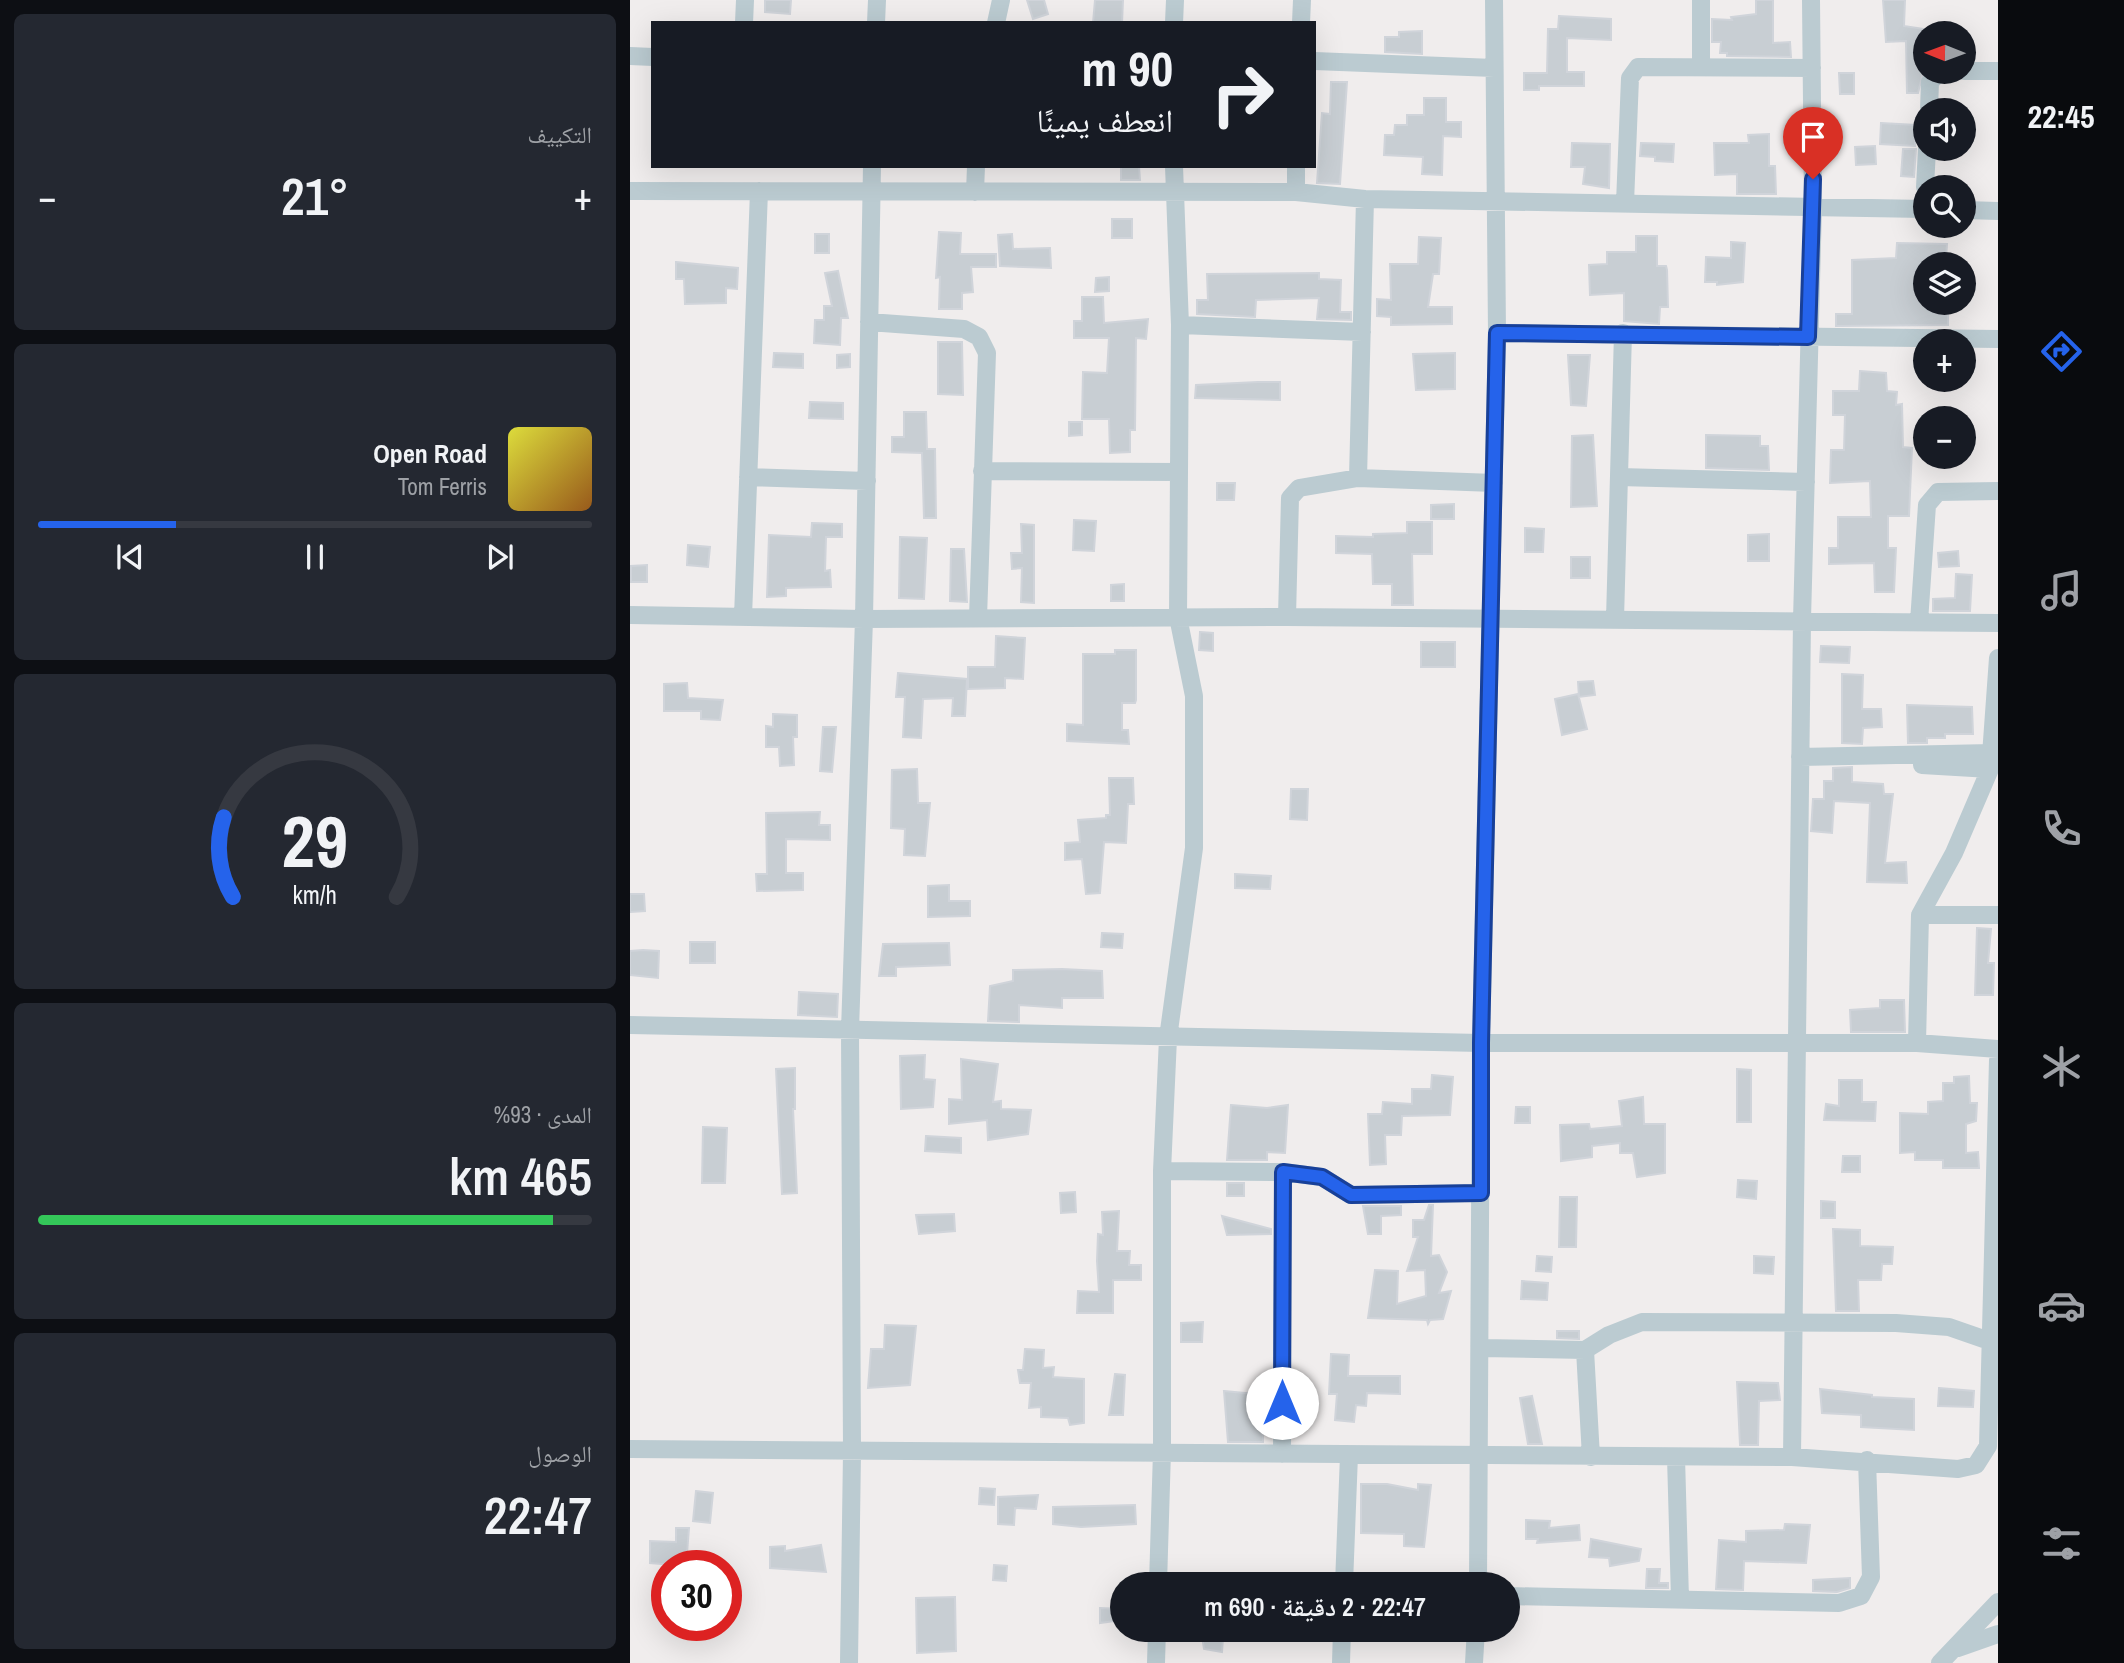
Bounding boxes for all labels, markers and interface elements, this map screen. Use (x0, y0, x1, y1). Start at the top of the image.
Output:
north arrow (1913, 21, 1976, 84)
map controls (1913, 21, 1976, 469)
text: 90 m (1081, 35, 1173, 101)
icon: right (1197, 49, 1288, 140)
text: 22:45 (2027, 95, 2095, 138)
button: sound (1913, 98, 1976, 161)
text: انعطف يمينًا (1037, 99, 1173, 142)
pin (1783, 107, 1843, 179)
icon: arrive (1794, 118, 1832, 156)
text: التكييف (527, 119, 592, 150)
text: 21° (281, 161, 349, 231)
text: − (38, 171, 56, 222)
text: + (574, 171, 592, 222)
button: search (1913, 175, 1976, 238)
button: layers (1913, 252, 1976, 315)
icon: directions (2037, 327, 2086, 376)
button: + (1913, 329, 1976, 392)
button: − (1913, 406, 1976, 469)
text: Open Road (373, 436, 487, 471)
text: Tom Ferris (398, 471, 487, 502)
icon: previous (111, 538, 149, 576)
icon: pause (296, 538, 334, 576)
icon: next (481, 538, 519, 576)
icon: music (2037, 566, 2086, 615)
text: 29 (282, 793, 348, 891)
icon: phone (2037, 804, 2086, 853)
text: km/h (293, 878, 337, 912)
icon: climate (2037, 1042, 2086, 1091)
text: المدى · 93% (494, 1099, 592, 1130)
text: 465 km (449, 1141, 592, 1211)
icon: car (2037, 1281, 2086, 1330)
position arrow (1245, 1366, 1319, 1440)
text: الوصول (528, 1438, 592, 1469)
text: 22:47 (484, 1480, 592, 1550)
icon: filters (2037, 1519, 2086, 1568)
speed limit sign: 30 (651, 1550, 742, 1641)
text: 22:47 · 2 دقيقة · 690 m (1204, 1589, 1426, 1624)

